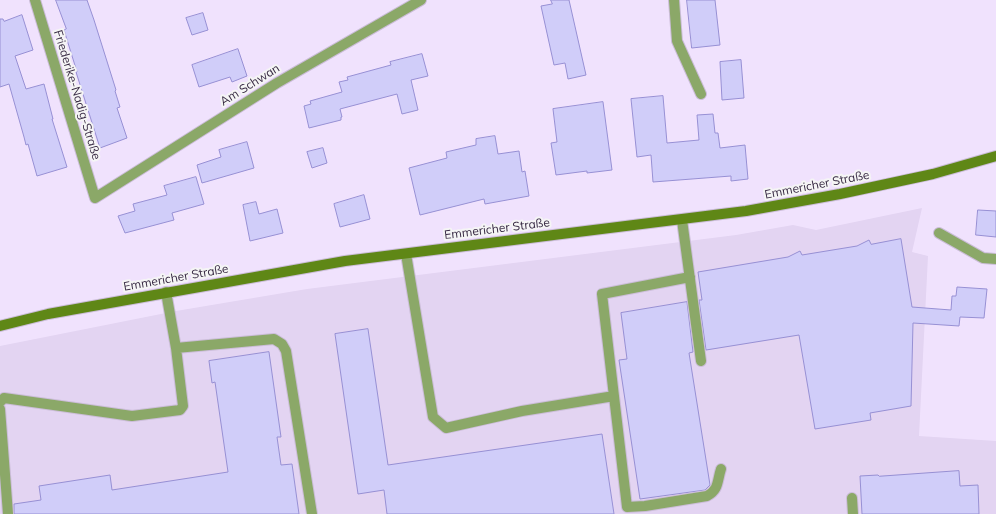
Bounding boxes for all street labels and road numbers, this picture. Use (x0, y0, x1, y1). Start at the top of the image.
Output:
street label: Friederike-Nadig-Straße (50, 28, 104, 162)
street label: Am Schwan (218, 61, 282, 109)
street label: Emmericher Straße (764, 168, 870, 202)
street label: Emmericher Straße (443, 215, 551, 243)
street label: Emmericher Straße (122, 262, 230, 294)

